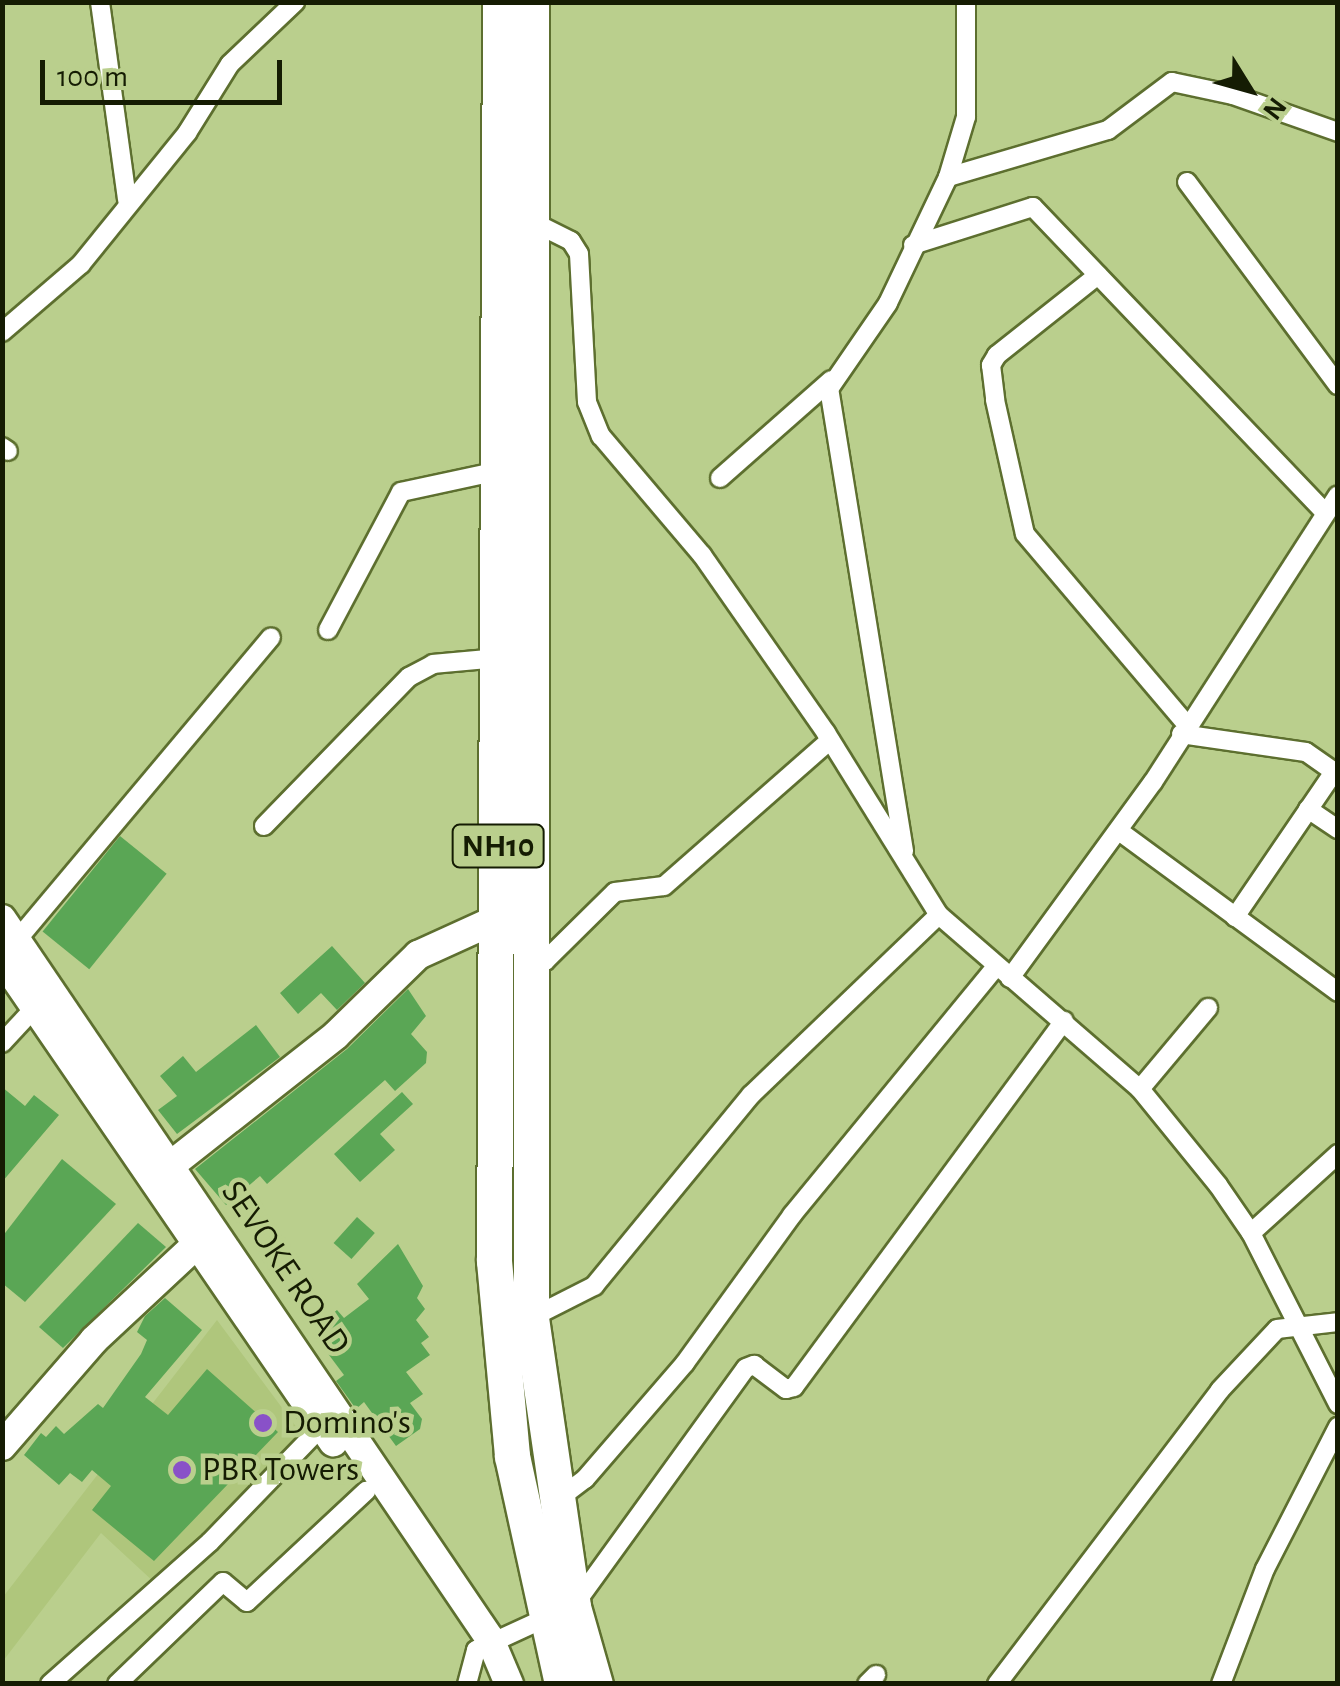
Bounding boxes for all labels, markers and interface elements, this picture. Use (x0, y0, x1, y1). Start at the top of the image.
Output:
scale bar (45, 40, 288, 102)
north arrow (1200, 40, 1300, 140)
text: 100 m (57, 62, 128, 92)
text: N (1257, 92, 1291, 124)
road number: NH10 (450, 819, 546, 873)
street label: SEVOKE ROAD (212, 1173, 358, 1363)
place label: Domino's (283, 1402, 411, 1444)
marker: Domino's (252, 1412, 274, 1434)
place label: PBR Towers (202, 1449, 359, 1491)
marker: PBR Towers (171, 1459, 193, 1481)

